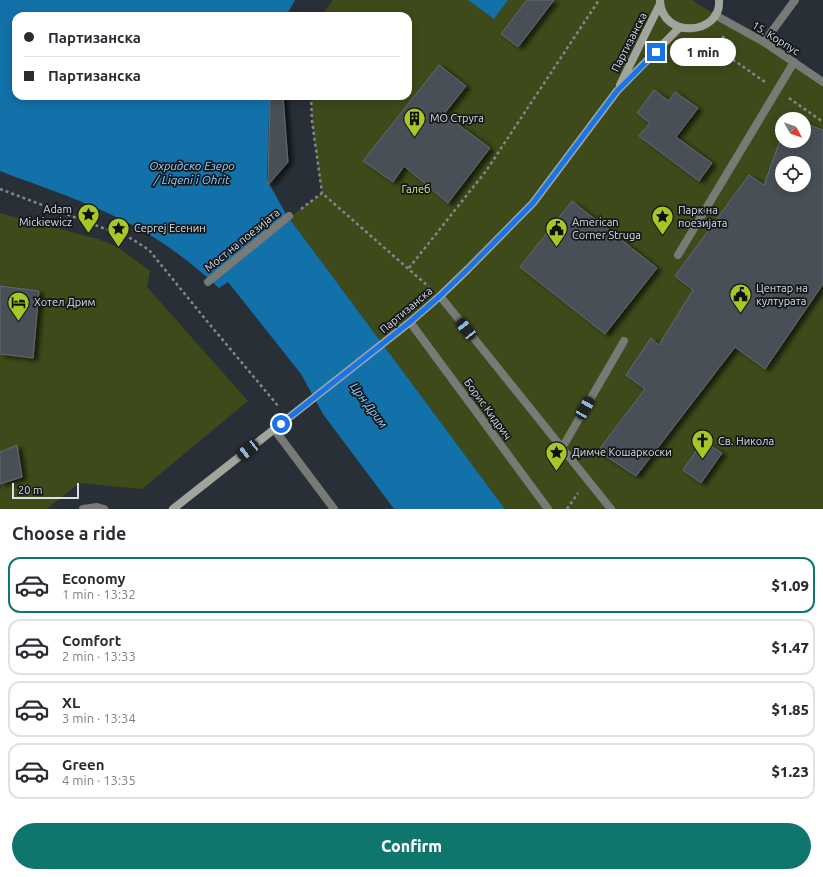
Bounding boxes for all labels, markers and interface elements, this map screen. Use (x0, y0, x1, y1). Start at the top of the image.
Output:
street label: Партизанска (609, 10, 649, 74)
street label: 15. Корпус (750, 19, 802, 57)
text: Партизанска (48, 29, 141, 46)
callout: 1 min (670, 38, 736, 66)
route end (647, 43, 665, 61)
text: 1 min (686, 45, 720, 59)
text: Партизанска (48, 67, 141, 84)
building icon: МО Струга (401, 105, 427, 138)
place label: МО Струга (430, 112, 484, 124)
north arrow (775, 112, 811, 148)
map controls (775, 112, 811, 192)
button: locate (775, 156, 811, 192)
water label: Охридско Езеро / Liqeni i Ohrit (149, 159, 235, 186)
park label: Галеб (401, 183, 431, 195)
place icon: Adam Mickiewicz (75, 202, 101, 235)
place label: Adam Mickiewicz (19, 203, 72, 228)
place icon: Парк на поезијата (649, 203, 675, 236)
place label: Парк на поезијата (678, 204, 727, 229)
street label: Мост на поезијата (202, 206, 282, 274)
place icon: Сергеј Есенин (106, 215, 132, 248)
public building icon: American Corner Struga (544, 215, 570, 248)
place label: American Corner Struga (572, 216, 641, 241)
place label: Сергеј Есенин (134, 222, 206, 234)
public building icon: Центар на културата (727, 281, 753, 314)
place label: Центар на културата (756, 282, 808, 307)
street label: Партизанска (377, 285, 435, 335)
hotel icon: Хотел Дрим (5, 289, 31, 322)
place label: Хотел Дрим (34, 296, 96, 308)
car (454, 316, 478, 342)
street label: Борис Кидрич (462, 376, 514, 442)
water label: Црн Дрим (348, 380, 390, 430)
car (574, 395, 596, 421)
route start (272, 415, 290, 433)
church icon: Св. Никола (690, 428, 716, 461)
place label: Св. Никола (718, 435, 774, 447)
car (235, 438, 261, 462)
place icon: Димче Кошаркоски (544, 439, 570, 472)
place label: Димче Кошаркоски (572, 446, 672, 458)
scale bar (12, 481, 79, 500)
text: 20 m (18, 484, 42, 496)
text: Choose a ride (12, 523, 126, 543)
icon: car (14, 567, 50, 603)
text: Economy (62, 570, 126, 587)
text: $1.09 (771, 577, 809, 594)
text: 1 min · 13:32 (62, 587, 136, 601)
icon: car (14, 629, 50, 665)
text: Comfort (62, 632, 121, 649)
text: $1.47 (771, 639, 809, 656)
text: 2 min · 13:33 (62, 649, 136, 663)
icon: car (14, 691, 50, 727)
text: XL (62, 694, 80, 711)
text: $1.85 (771, 701, 809, 718)
text: 3 min · 13:34 (62, 711, 136, 725)
icon: car (14, 753, 50, 789)
text: Green (62, 756, 104, 773)
text: $1.23 (771, 763, 809, 780)
text: 4 min · 13:35 (62, 773, 136, 787)
button: Confirm (12, 823, 811, 869)

